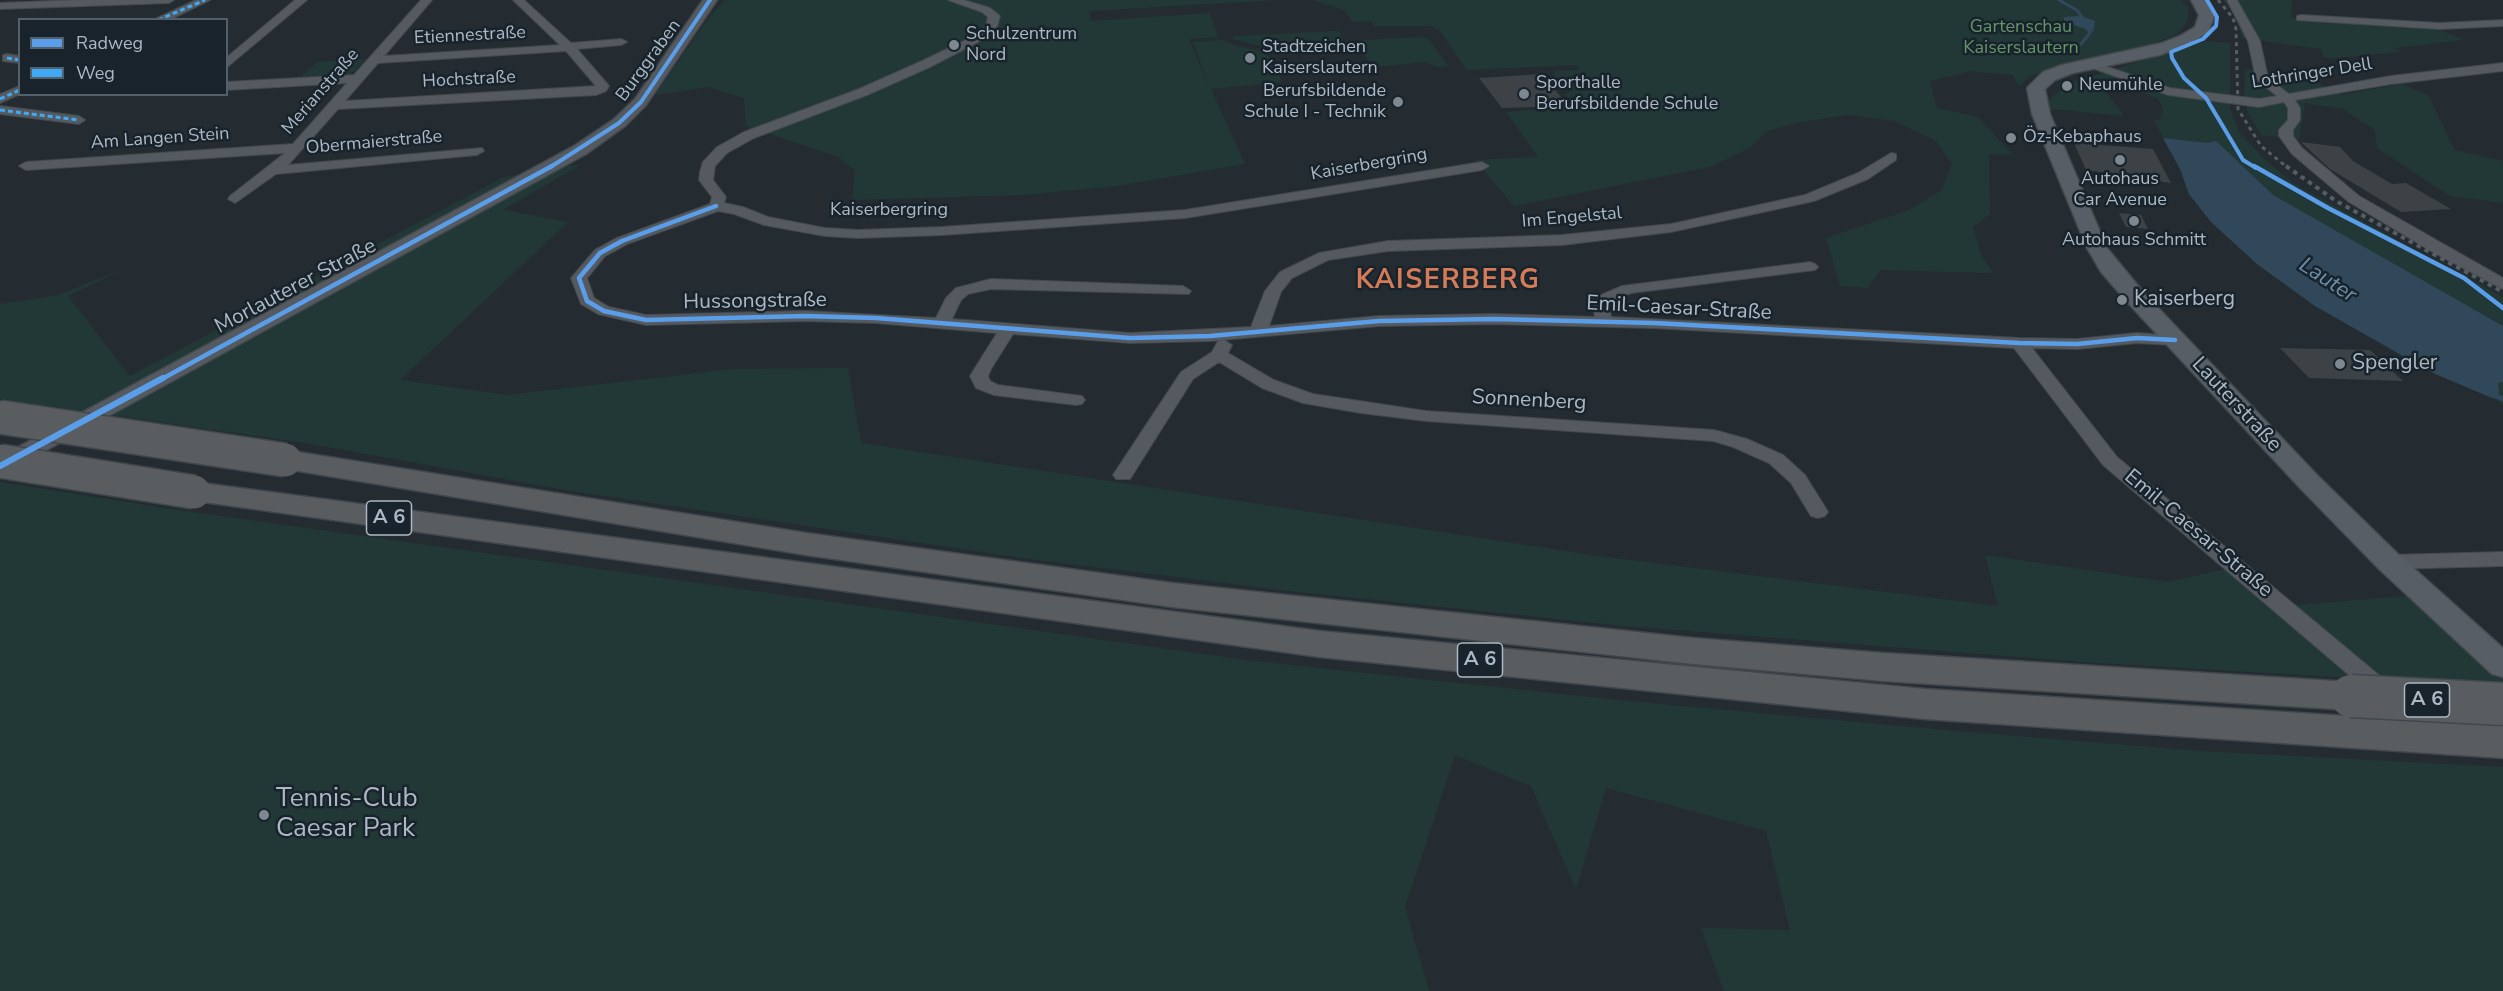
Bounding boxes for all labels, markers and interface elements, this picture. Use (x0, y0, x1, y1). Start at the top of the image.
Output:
street label: Burggraben (612, 16, 686, 106)
park label: Gartenschau Kaiserslautern (1963, 17, 2079, 60)
legend (18, 18, 228, 96)
street label: Etiennestraße (414, 22, 526, 50)
place label: Schulzentrum Nord (966, 24, 1077, 66)
text: Radweg (76, 31, 143, 55)
place label: Stadtzeichen Kaiserslautern (1262, 37, 1378, 80)
marker: Schulzentrum Nord (947, 38, 961, 52)
street label: Merianstraße (278, 45, 364, 139)
marker: Stadtzeichen Kaiserslautern (1243, 51, 1257, 65)
street label: Lothringer Dell (2250, 54, 2374, 94)
text: Weg (76, 61, 115, 85)
street label: Hochstraße (422, 67, 516, 93)
place label: Sporthalle Berufsbildende Schule (1536, 73, 1718, 116)
place label: Neumühle (2079, 75, 2163, 97)
marker: Neumühle (2060, 79, 2074, 93)
place label: Berufsbildende Schule I - Technik (1244, 81, 1386, 124)
marker: Sporthalle Berufsbildende Schule (1517, 87, 1531, 101)
marker: Berufsbildende Schule I - Technik (1391, 95, 1405, 109)
street label: Am Langen Stein (90, 123, 230, 155)
street label: Obermaierstraße (305, 126, 443, 160)
place label: Öz-Kebaphaus (2023, 127, 2142, 149)
marker: Öz-Kebaphaus (2004, 131, 2018, 145)
street label: Kaiserbergring (1309, 144, 1429, 186)
marker: Autohaus Car Avenue (2113, 153, 2127, 167)
place label: Autohaus Car Avenue (2073, 169, 2167, 212)
street label: Kaiserbergring (830, 200, 948, 222)
street label: Im Engelstal (1521, 203, 1623, 233)
marker: Autohaus Schmitt (2127, 214, 2141, 228)
place label: Autohaus Schmitt (2062, 230, 2206, 252)
street label: Morlauterer Straße (211, 234, 381, 340)
water label: Lauter (2293, 253, 2361, 309)
district label: KAISERBERG (1356, 265, 1540, 297)
place label: Kaiserberg (2134, 287, 2235, 313)
street label: Hussongstraße (683, 288, 827, 316)
street label: Emil-Caesar-Straße (1586, 292, 1772, 326)
marker: Kaiserberg (2115, 293, 2129, 307)
place label: Spengler (2352, 351, 2437, 377)
street label: Lauterstraße (2186, 352, 2286, 458)
marker: Spengler (2333, 357, 2347, 371)
street label: Sonnenberg (1471, 385, 1587, 417)
street label: Emil-Caesar-Straße (2119, 465, 2277, 603)
road number: A 6 (366, 501, 412, 535)
road number: A 6 (1458, 643, 1502, 677)
road number: A 6 (2404, 683, 2450, 717)
place label: Tennis-Club Caesar Park (276, 784, 418, 846)
marker: Tennis-Club Caesar Park (257, 808, 271, 822)

